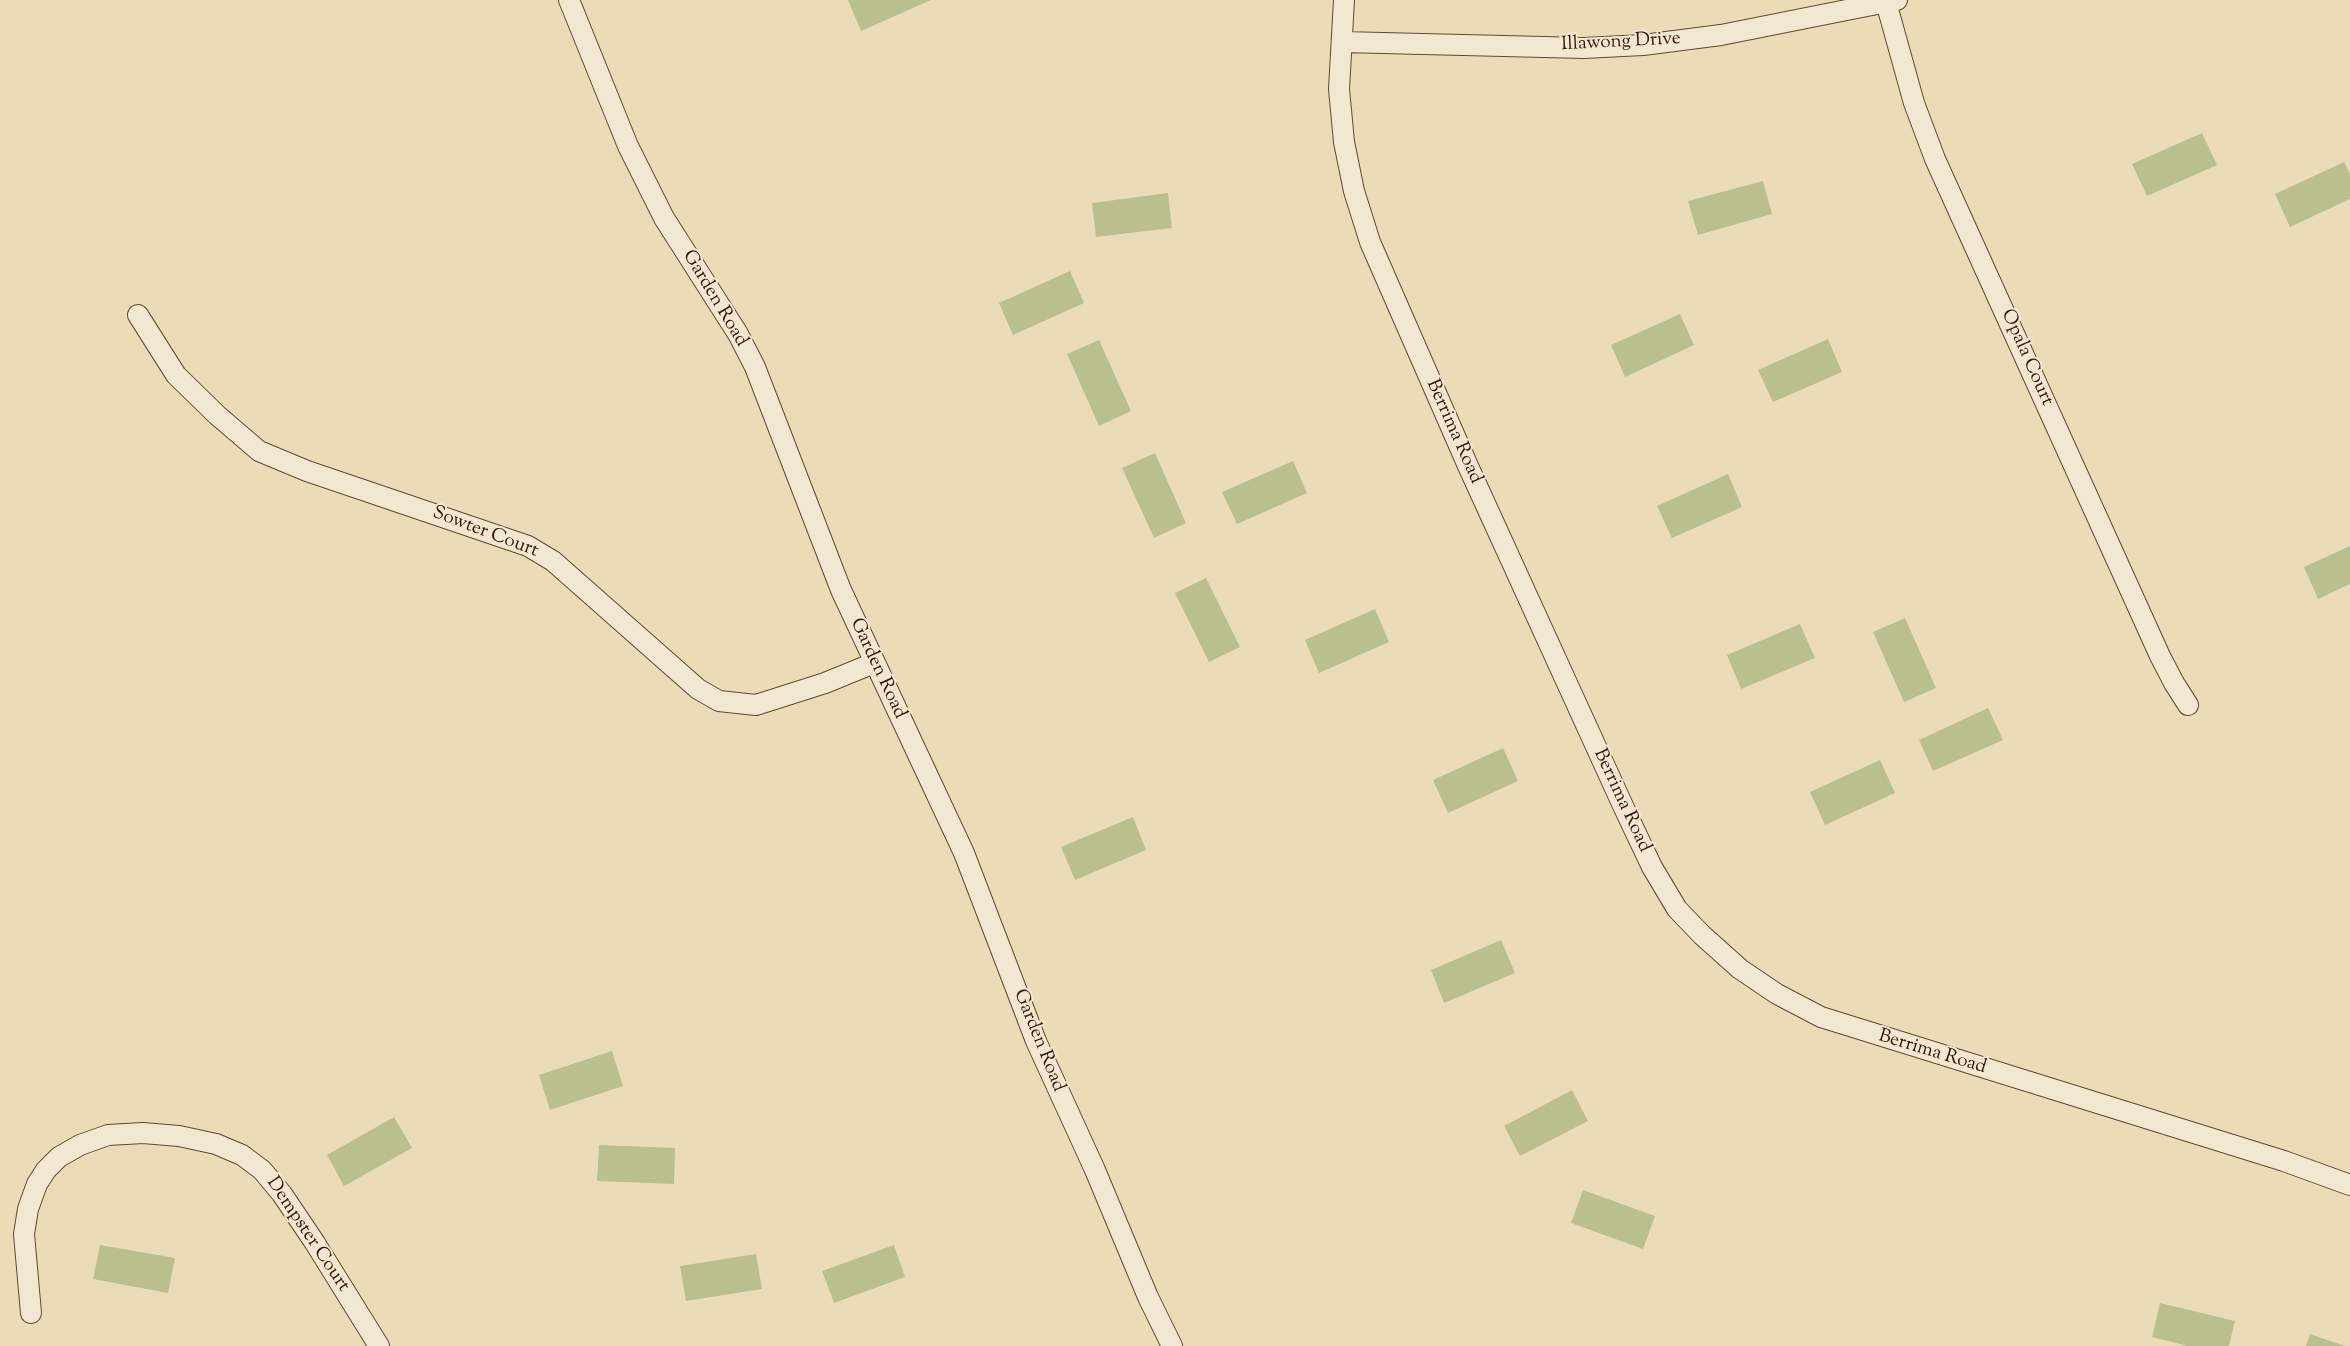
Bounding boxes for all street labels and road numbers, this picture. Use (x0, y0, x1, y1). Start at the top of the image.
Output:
street label: Illawong Drive (1561, 28, 1681, 58)
street label: Garden Road (676, 247, 752, 351)
street label: Opala Court (1995, 306, 2057, 410)
street label: Berrima Road (1420, 376, 1486, 488)
street label: Sowter Court (429, 502, 541, 564)
street label: Garden Road (844, 615, 910, 723)
street label: Berrima Road (1587, 746, 1655, 856)
street label: Garden Road (1007, 986, 1069, 1096)
street label: Berrima Road (1875, 1026, 1989, 1080)
street label: Dempster Court (260, 1173, 354, 1297)

